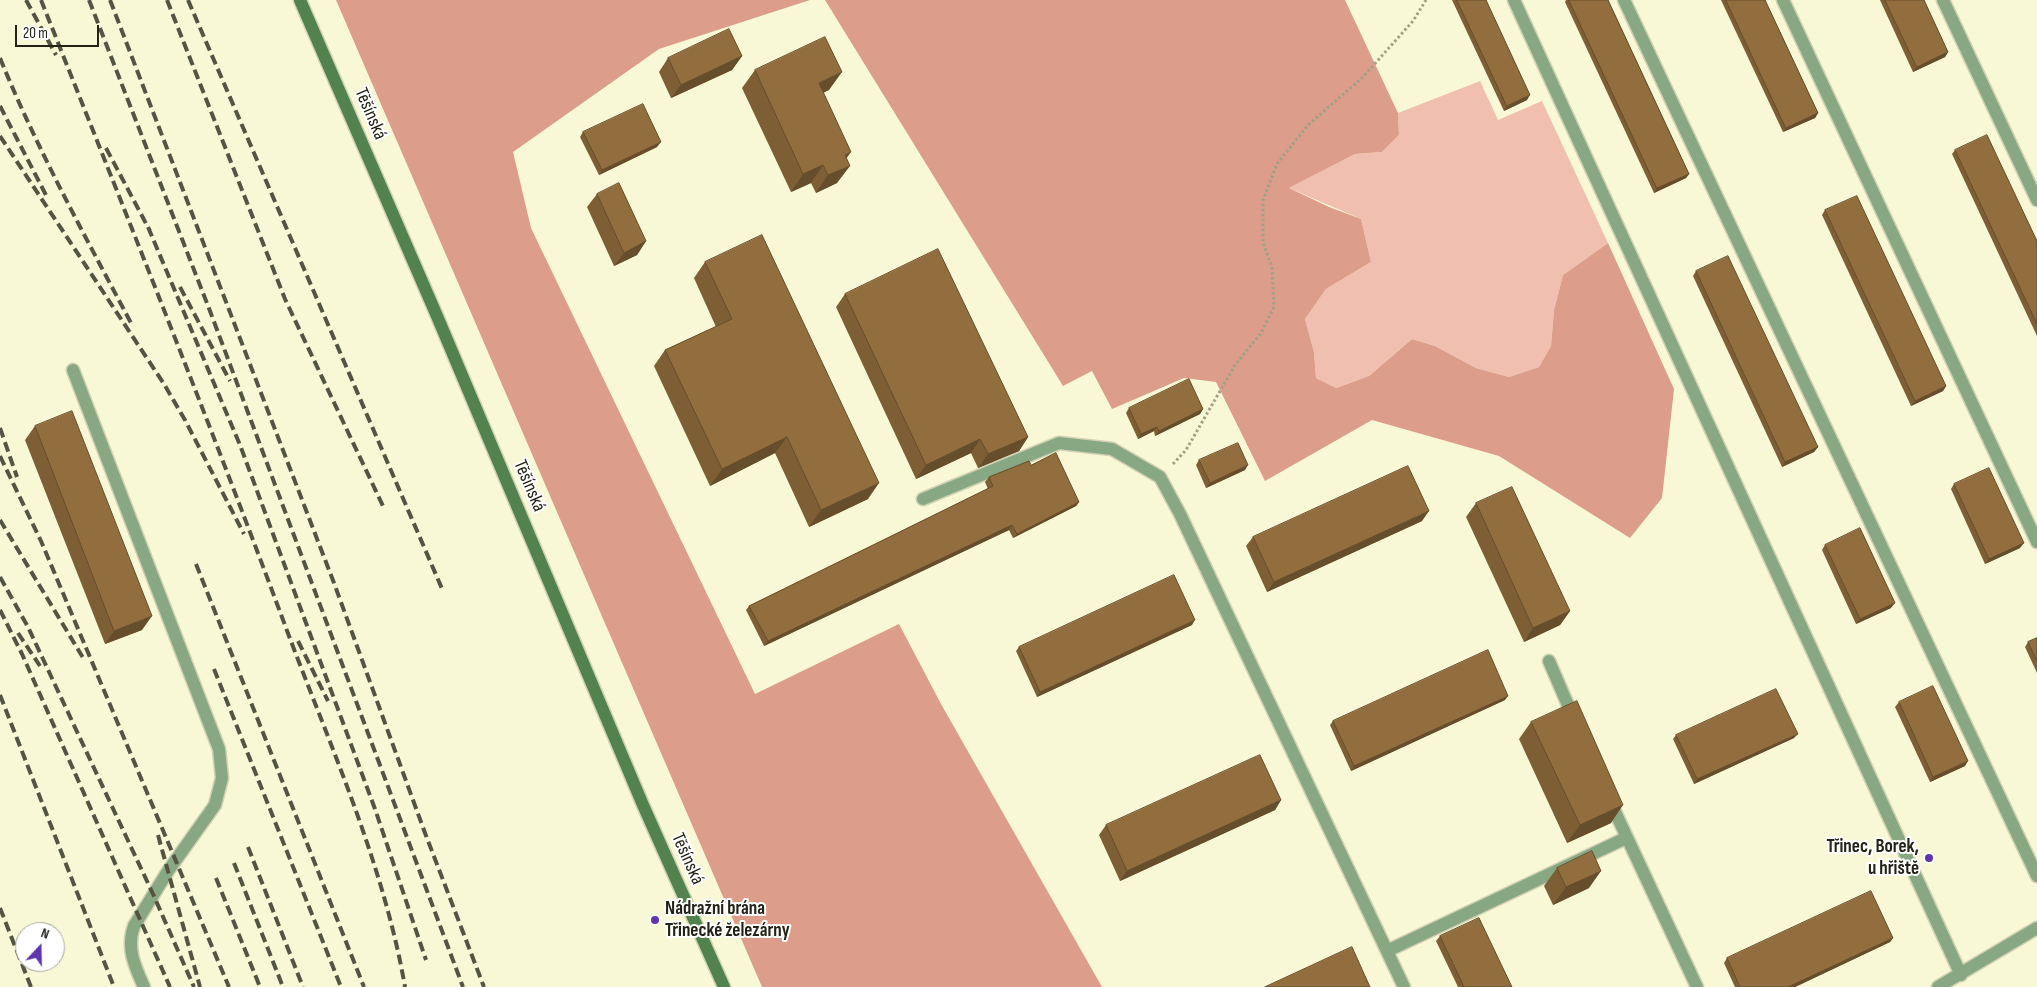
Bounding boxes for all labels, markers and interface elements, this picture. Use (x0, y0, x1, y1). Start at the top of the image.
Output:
scale bar (18, 15, 101, 47)
text: 20 m (23, 24, 48, 43)
street label: Těšínská (349, 85, 391, 143)
street label: Těšínská (508, 457, 550, 515)
street label: Těšínská (666, 830, 708, 888)
place label: Třinec, Borek, u hřiště (1826, 836, 1919, 880)
marker: Třinec, Borek, u hřiště (1923, 852, 1935, 864)
place label: Nádražní brána Třinecké železárny (665, 898, 790, 942)
marker: Nádražní brána Třinecké železárny (649, 914, 661, 926)
north arrow (15, 922, 65, 972)
text: N (39, 924, 52, 943)

